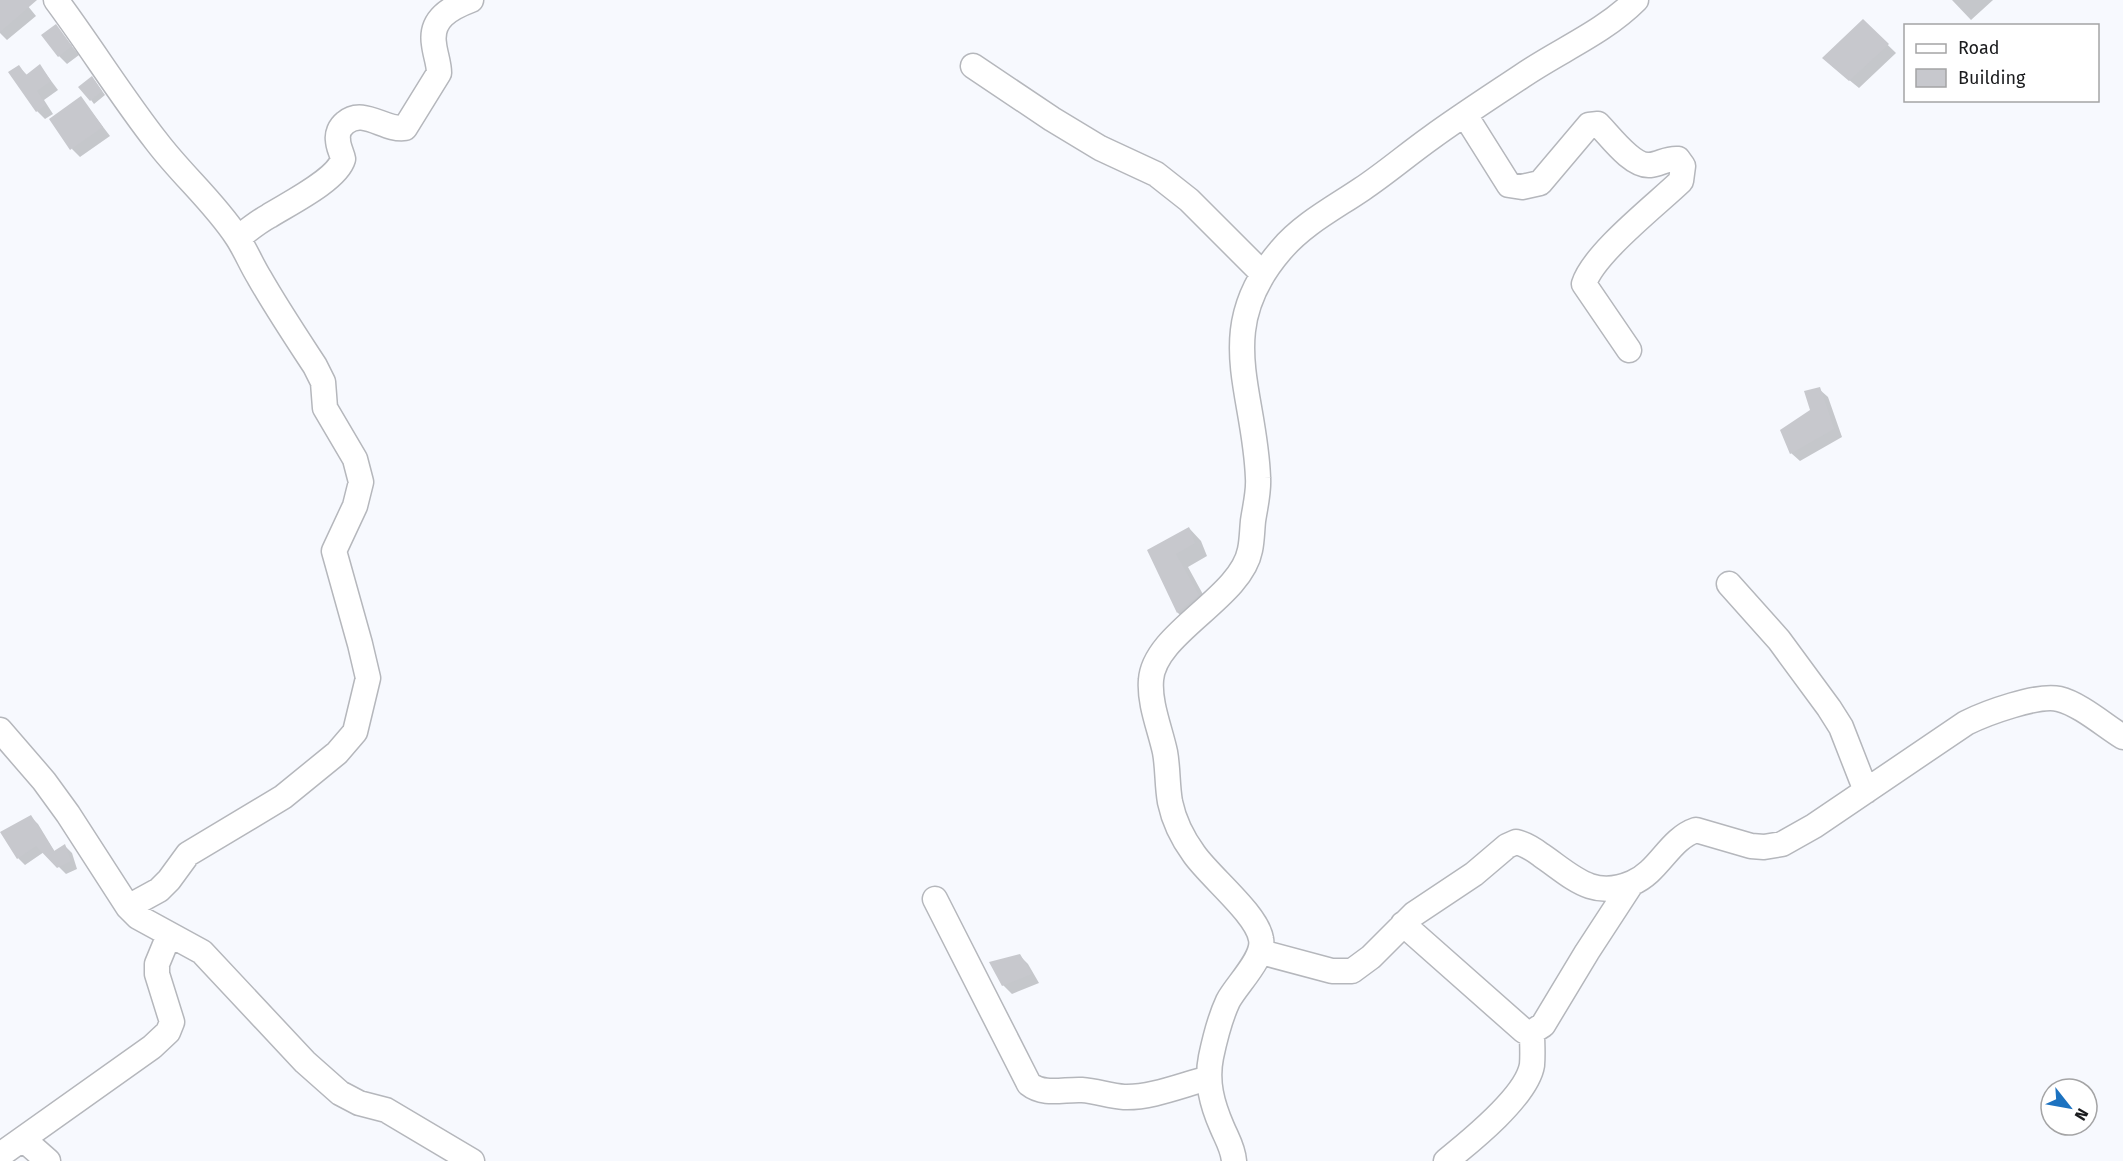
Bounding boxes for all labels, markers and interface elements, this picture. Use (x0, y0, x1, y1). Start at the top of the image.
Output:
legend (1904, 24, 2099, 102)
text: Road (1958, 37, 2000, 59)
text: Building (1958, 67, 2026, 89)
north arrow (2039, 1077, 2099, 1137)
text: N (2071, 1105, 2092, 1124)

